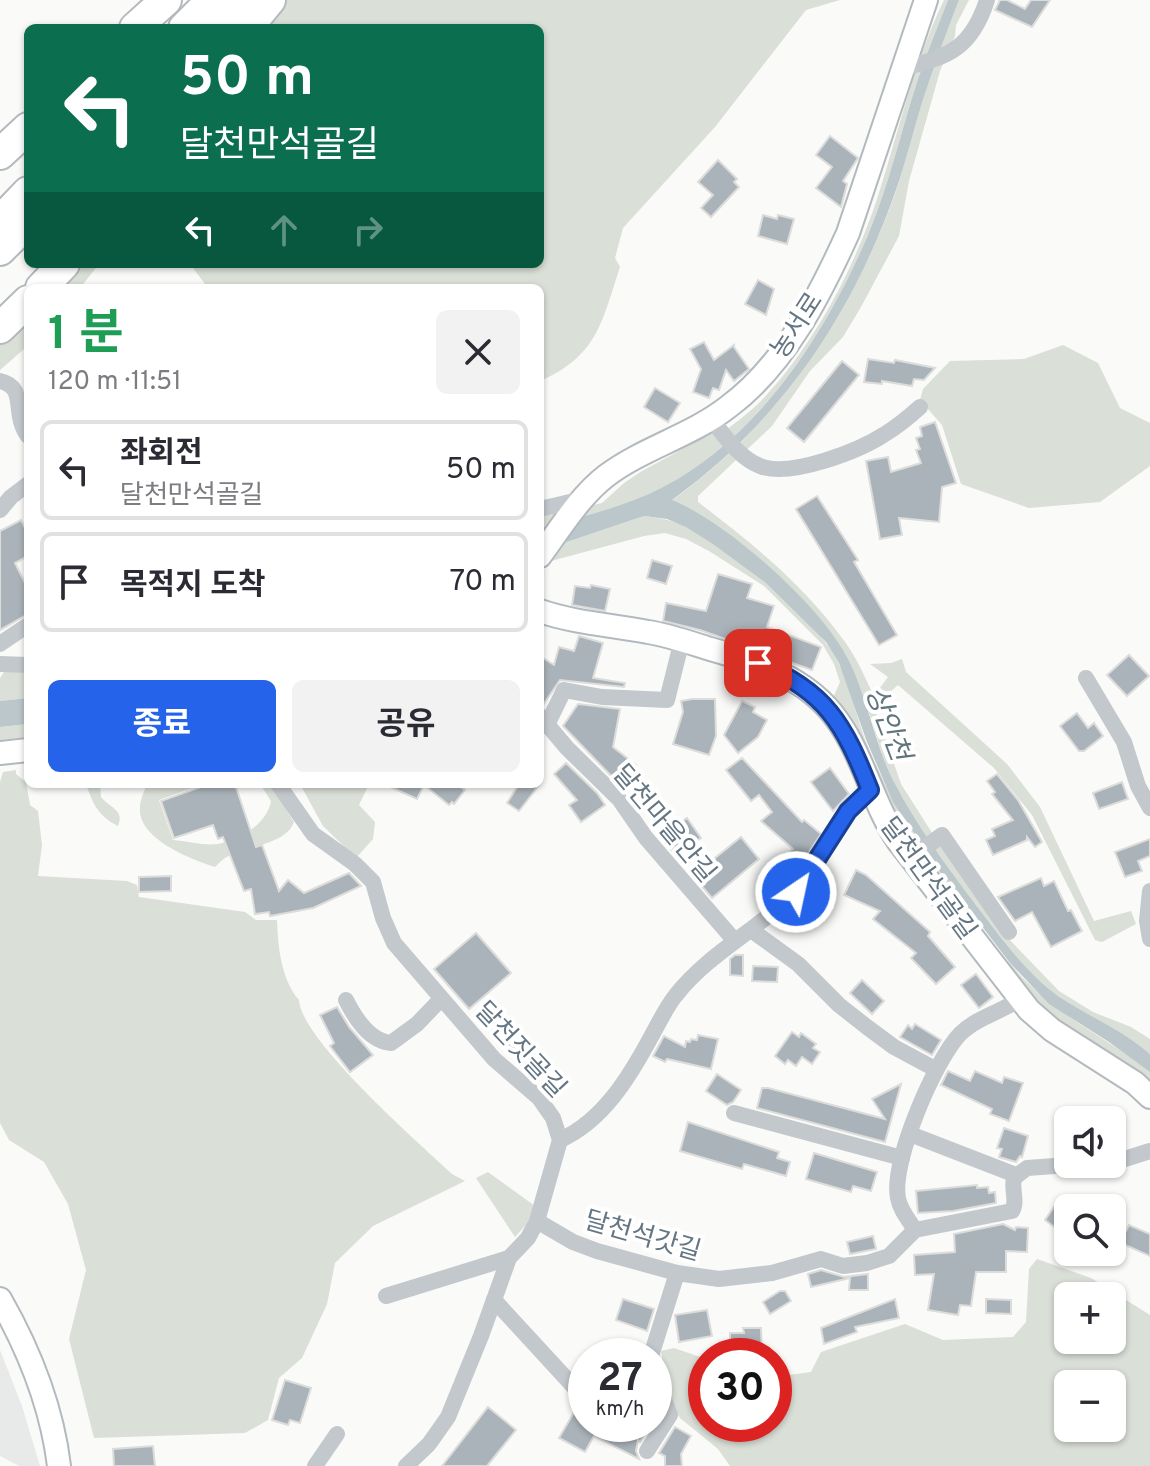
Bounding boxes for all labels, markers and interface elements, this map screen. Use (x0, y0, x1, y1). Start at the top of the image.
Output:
text: 50 m (180, 45, 314, 115)
icon: left (48, 56, 152, 160)
text: 달천만석골길 (180, 124, 379, 170)
icon: left (178, 208, 222, 252)
icon: ahead (262, 208, 306, 252)
icon: right (346, 208, 390, 252)
street label: 농서로 (765, 287, 831, 365)
text: 1 분 (48, 306, 123, 366)
button: close (436, 310, 520, 394)
text: 120 m · 11:51 (48, 366, 182, 399)
text: 좌회전 (120, 436, 203, 473)
icon: left (52, 448, 96, 492)
text: 50 m (446, 452, 516, 489)
text: 달천만석골길 (120, 480, 264, 513)
icon: arrive (52, 560, 96, 604)
text: 70 m (450, 564, 516, 601)
text: 목적지 도착 (120, 568, 266, 605)
pin (724, 629, 792, 697)
icon: arrive (736, 641, 780, 685)
button: 종료 (48, 680, 276, 772)
button: 공유 (292, 680, 520, 772)
water label: 상안천 (856, 682, 918, 770)
street label: 달천마을안길 (604, 759, 722, 890)
street label: 달천만석골길 (871, 812, 983, 947)
position arrow (754, 850, 838, 934)
street label: 달천짓골길 (466, 996, 572, 1106)
map controls (1054, 1106, 1126, 1442)
button: sound (1054, 1106, 1126, 1178)
button: search (1054, 1194, 1126, 1266)
street label: 달천석갓길 (580, 1205, 704, 1270)
button: + (1054, 1282, 1126, 1354)
speed limit sign: 30 (688, 1338, 792, 1442)
text: 27 (597, 1355, 643, 1405)
button: − (1054, 1370, 1126, 1442)
text: km/h (596, 1397, 644, 1423)

